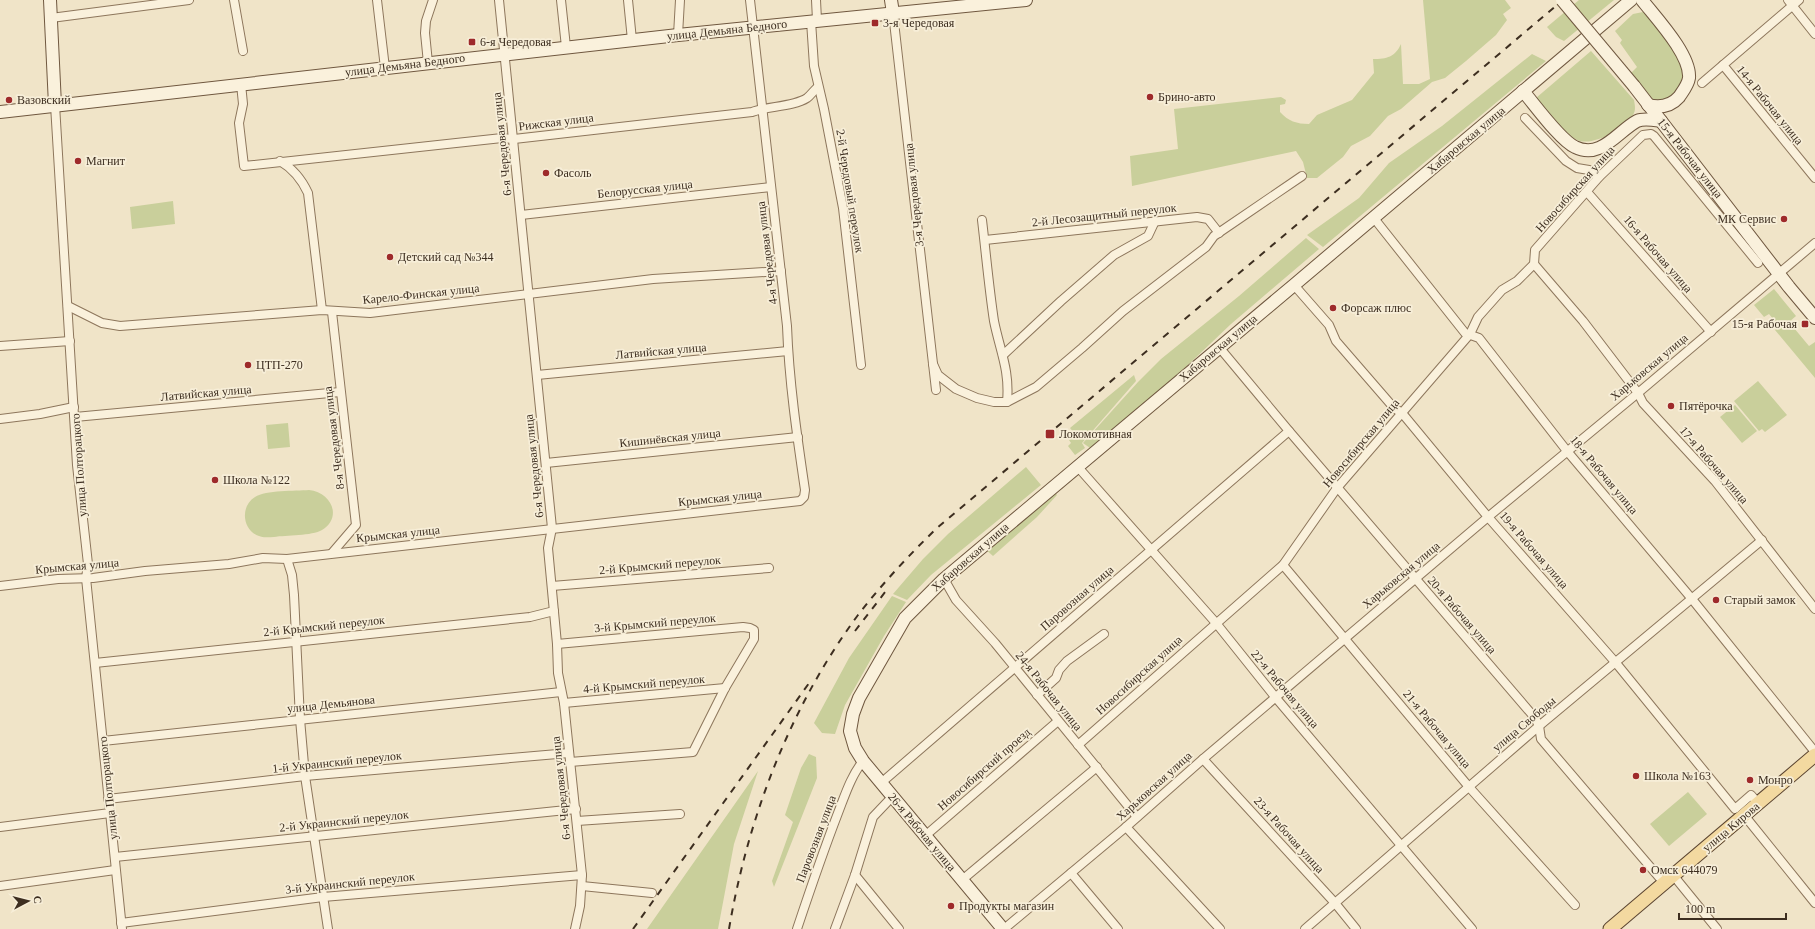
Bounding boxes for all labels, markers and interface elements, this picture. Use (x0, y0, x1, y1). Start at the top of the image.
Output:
place label: 3-я Чередовая (883, 16, 955, 30)
street label: улица Демьяна Бедного (666, 17, 788, 43)
marker: 3-я Чередовая (870, 18, 880, 28)
place label: 6-я Чередовая (480, 35, 552, 49)
marker: 6-я Чередовая (467, 37, 477, 47)
street label: улица Демьяна Бедного (344, 51, 466, 79)
street label: 14-я Рабочая улица (1734, 63, 1807, 148)
place label: Брино-авто (1158, 90, 1216, 104)
street label: 6-я Чередовая улица (490, 91, 514, 196)
marker: Брино-авто (1145, 92, 1155, 102)
place label: Вазовский (17, 93, 71, 107)
marker: Вазовский (4, 95, 14, 105)
street label: Хабаровская улица (1424, 103, 1508, 177)
street label: Рижская улица (518, 110, 595, 134)
street label: 15-я Рабочая улица (1654, 115, 1726, 201)
street label: 2-й Чередовый переулок (833, 128, 867, 254)
street label: 3-я Чередовая улица (902, 142, 926, 247)
street label: Новосибирская улица (1533, 142, 1618, 235)
place label: Магнит (86, 154, 126, 168)
marker: Магнит (73, 156, 83, 166)
place label: Фасоль (554, 166, 592, 180)
marker: Фасоль (541, 168, 551, 178)
street label: Белорусская улица (597, 177, 694, 201)
street label: 4-я Чередовая улица (754, 200, 780, 305)
street label: 2-й Лесозащитный переулок (1031, 200, 1177, 230)
street label: 16-я Рабочая улица (1621, 212, 1696, 296)
place label: МК Сервис (1717, 212, 1776, 226)
marker: МК Сервис (1779, 214, 1789, 224)
place label: Детский сад №344 (398, 250, 493, 264)
marker: Детский сад №344 (385, 252, 395, 262)
street label: Карело-Финская улица (362, 281, 481, 307)
place label: Форсаж плюс (1341, 301, 1411, 315)
marker: Форсаж плюс (1328, 303, 1338, 313)
street label: Хабаровская улица (1176, 311, 1260, 385)
place label: 15-я Рабочая (1732, 317, 1797, 331)
marker: 15-я Рабочая (1800, 319, 1810, 329)
street label: Харьковская улица (1607, 330, 1691, 403)
street label: Латвийская улица (615, 340, 708, 362)
place label: ЦТП-270 (256, 358, 303, 372)
marker: ЦТП-270 (243, 360, 253, 370)
street label: Латвийская улица (160, 382, 253, 404)
street label: 8-я Чередовая улица (321, 385, 347, 490)
street label: Новосибирская улица (1320, 395, 1403, 490)
place label: Пятёрочка (1679, 399, 1733, 413)
marker: Пятёрочка (1666, 401, 1676, 411)
street label: улица Полторацкого (68, 413, 90, 517)
street label: 6-я Чередовая улица (522, 413, 546, 518)
street label: 17-я Рабочая улица (1677, 423, 1752, 507)
street label: Кишинёвская улица (619, 426, 722, 450)
place label: Локомотивная (1059, 427, 1132, 441)
marker: Локомотивная (1044, 428, 1056, 440)
street label: 18-я Рабочая улица (1567, 433, 1641, 517)
place label: Школа №122 (223, 473, 290, 487)
marker: Школа №122 (210, 475, 220, 485)
street label: Крымская улица (677, 487, 763, 509)
street label: 19-я Рабочая улица (1497, 508, 1572, 592)
street label: Хабаровская улица (929, 519, 1012, 594)
street label: Крымская улица (355, 523, 441, 545)
street label: Харьковская улица (1359, 538, 1443, 611)
street label: 2-й Крымский переулок (599, 553, 722, 577)
street label: Крымская улица (34, 555, 120, 577)
street label: Паровозная улица (1038, 562, 1117, 634)
street label: 20-я Рабочая улица (1425, 573, 1500, 657)
place label: Старый замок (1724, 593, 1796, 607)
marker: Старый замок (1711, 595, 1721, 605)
street label: 3-й Крымский переулок (594, 611, 717, 635)
street label: 2-й Крымский переулок (263, 613, 386, 639)
street label: Новосибирская улица (1093, 632, 1186, 717)
street label: 22-я Рабочая улица (1248, 647, 1322, 731)
street label: 24-я Рабочая улица (1013, 649, 1086, 734)
street label: 4-й Крымский переулок (583, 672, 706, 696)
street label: 21-я Рабочая улица (1400, 687, 1474, 771)
street label: улица Демьянова (286, 692, 376, 716)
street label: улица Свободы (1490, 694, 1558, 754)
street label: Новосибирский проезд (935, 725, 1033, 813)
street label: 6-я Чередовая улица (549, 735, 573, 840)
street label: улица Полторацкого (96, 736, 120, 840)
street label: 1-й Украинский переулок (272, 748, 403, 776)
street label: Харьковская улица (1113, 748, 1195, 824)
place label: Школа №163 (1644, 769, 1711, 783)
marker: Школа №163 (1631, 771, 1641, 781)
place label: Монро (1758, 773, 1793, 787)
marker: Монро (1745, 775, 1755, 785)
street label: 26-я Рабочая улица (885, 790, 959, 874)
street label: Паровозная улица (793, 793, 839, 885)
street label: 23-я Рабочая улица (1251, 794, 1327, 877)
street label: улица Кирова (1700, 799, 1763, 855)
street label: 2-й Украинский переулок (279, 807, 410, 835)
place label: Омск 644079 (1651, 863, 1717, 877)
marker: Омск 644079 (1638, 865, 1648, 875)
street label: 3-й Украинский переулок (285, 869, 416, 897)
north arrow (8, 881, 48, 921)
text: С (31, 895, 44, 905)
scale bar (1679, 895, 1786, 921)
place label: Продукты магазин (959, 899, 1055, 913)
marker: Продукты магазин (946, 901, 956, 911)
text: 100 m (1685, 902, 1716, 916)

